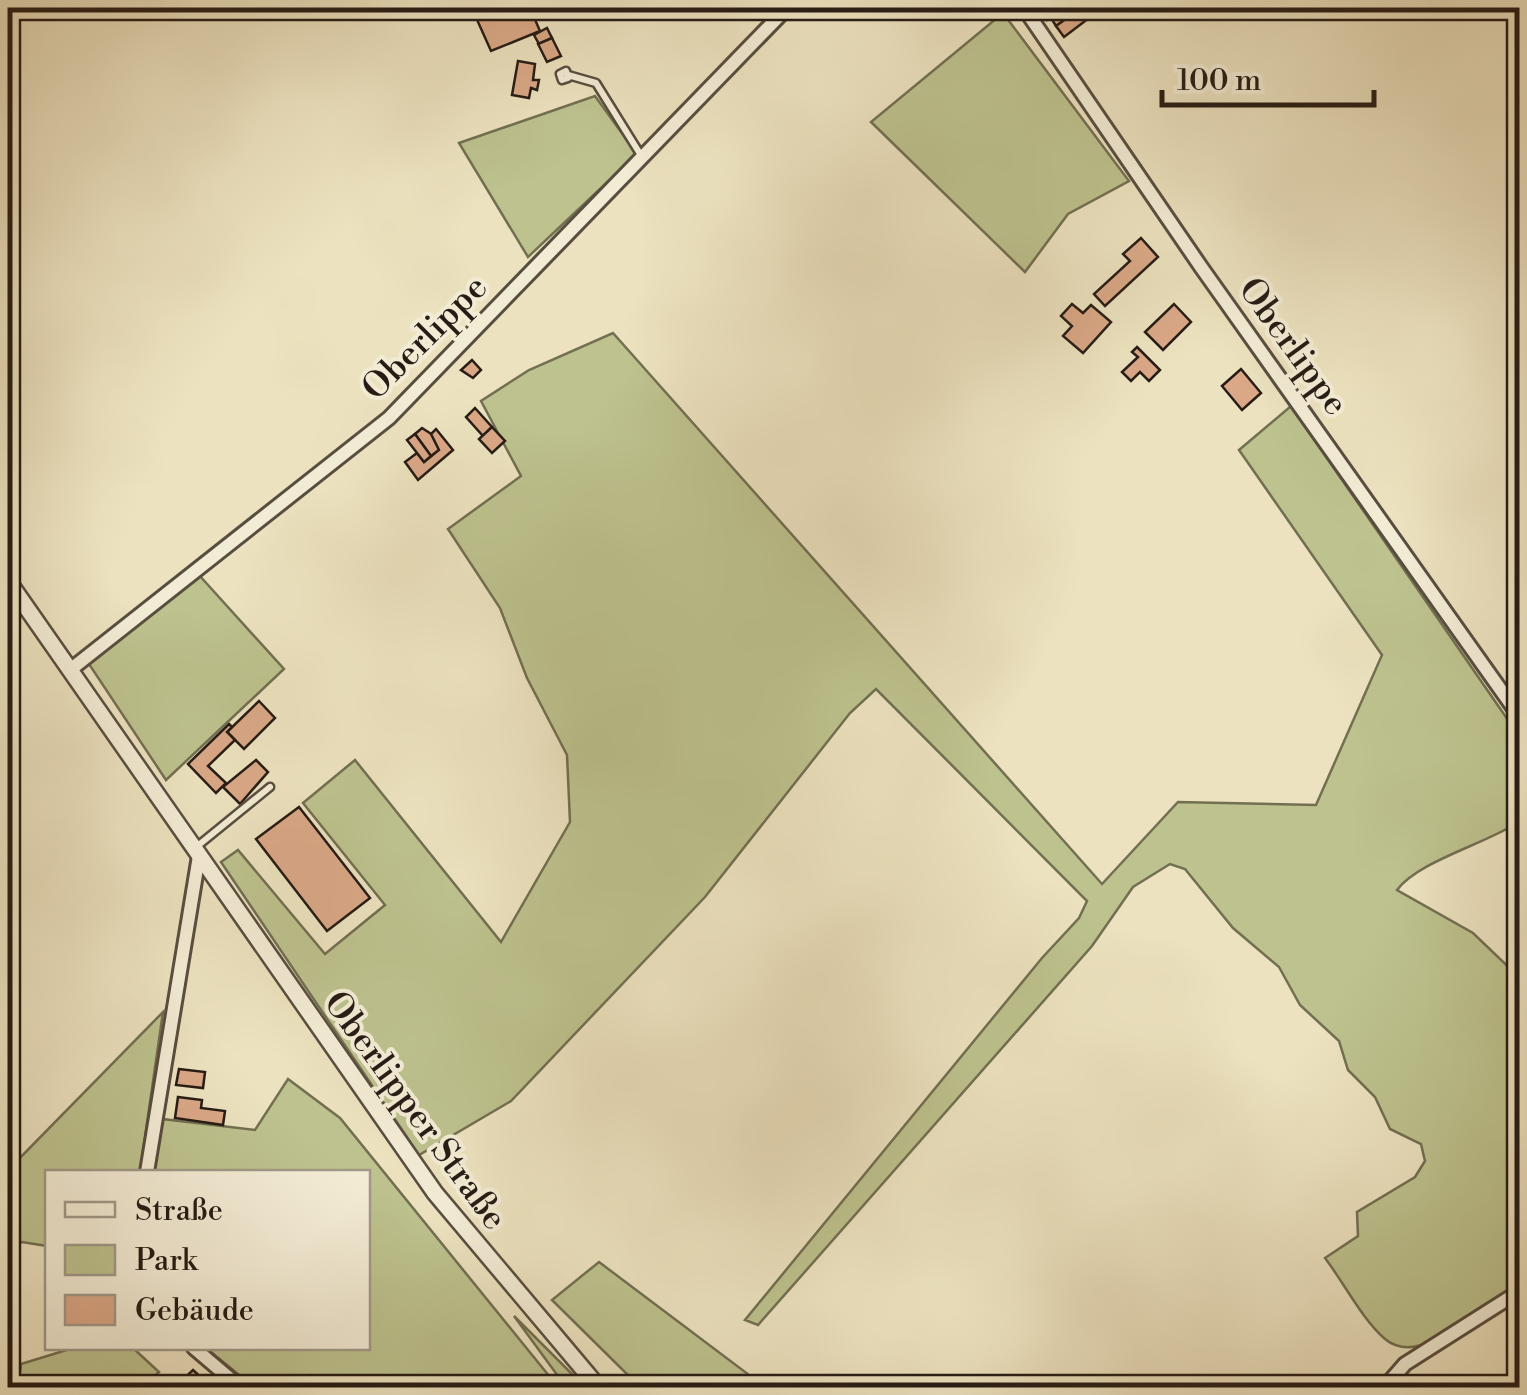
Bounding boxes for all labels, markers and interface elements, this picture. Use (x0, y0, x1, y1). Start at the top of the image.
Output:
scale bar (1162, 45, 1374, 107)
text: 100 m (1177, 62, 1261, 100)
street label: Oberlippe (353, 266, 497, 410)
street label: Oberlippe (1228, 270, 1357, 424)
street label: Oberlipper Straße (314, 983, 516, 1239)
legend (45, 1170, 370, 1350)
text: Straße (135, 1192, 223, 1230)
text: Park (135, 1242, 199, 1280)
text: Gebäude (135, 1292, 254, 1330)

